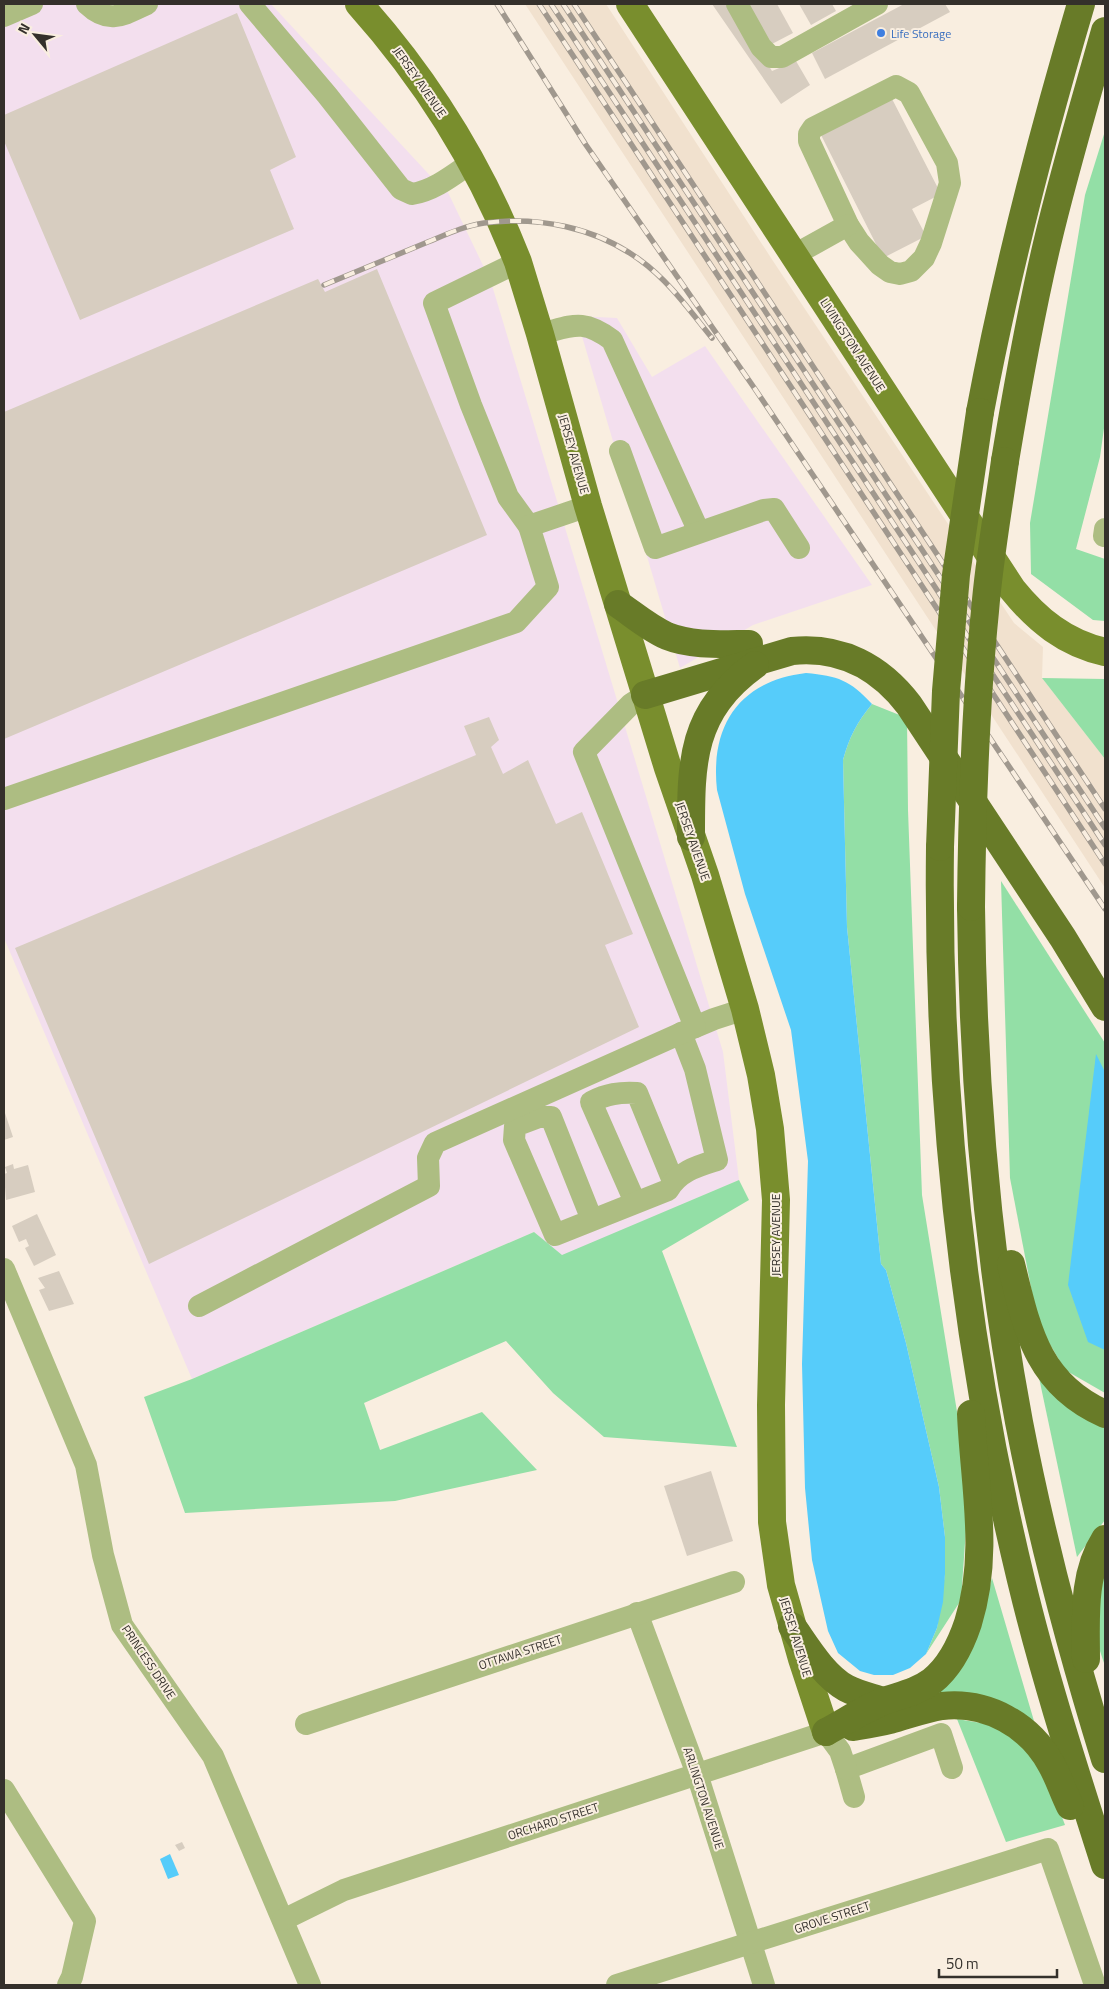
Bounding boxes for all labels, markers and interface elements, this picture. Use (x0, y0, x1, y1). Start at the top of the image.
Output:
north arrow (10, 10, 60, 60)
text: N (12, 19, 35, 38)
place label: Life Storage (891, 24, 951, 43)
marker: Life Storage (875, 27, 887, 39)
street label: JERSEY AVENUE (389, 43, 452, 122)
street label: LIVINGSTON AVENUE (816, 294, 891, 396)
street label: JERSEY AVENUE (553, 412, 595, 497)
street label: JERSEY AVENUE (671, 799, 716, 884)
street label: JERSEY AVENUE (766, 1193, 785, 1276)
street label: JERSEY AVENUE (775, 1595, 817, 1680)
street label: PRINCESS DRIVE (117, 1621, 181, 1703)
street label: OTTAWA STREET (476, 1629, 565, 1674)
street label: ARLINGTON AVENUE (679, 1744, 730, 1852)
street label: ORCHARD STREET (505, 1797, 602, 1845)
street label: GROVE STREET (792, 1896, 873, 1938)
scale bar (939, 1946, 1056, 1978)
text: 50 m (946, 1952, 979, 1975)

